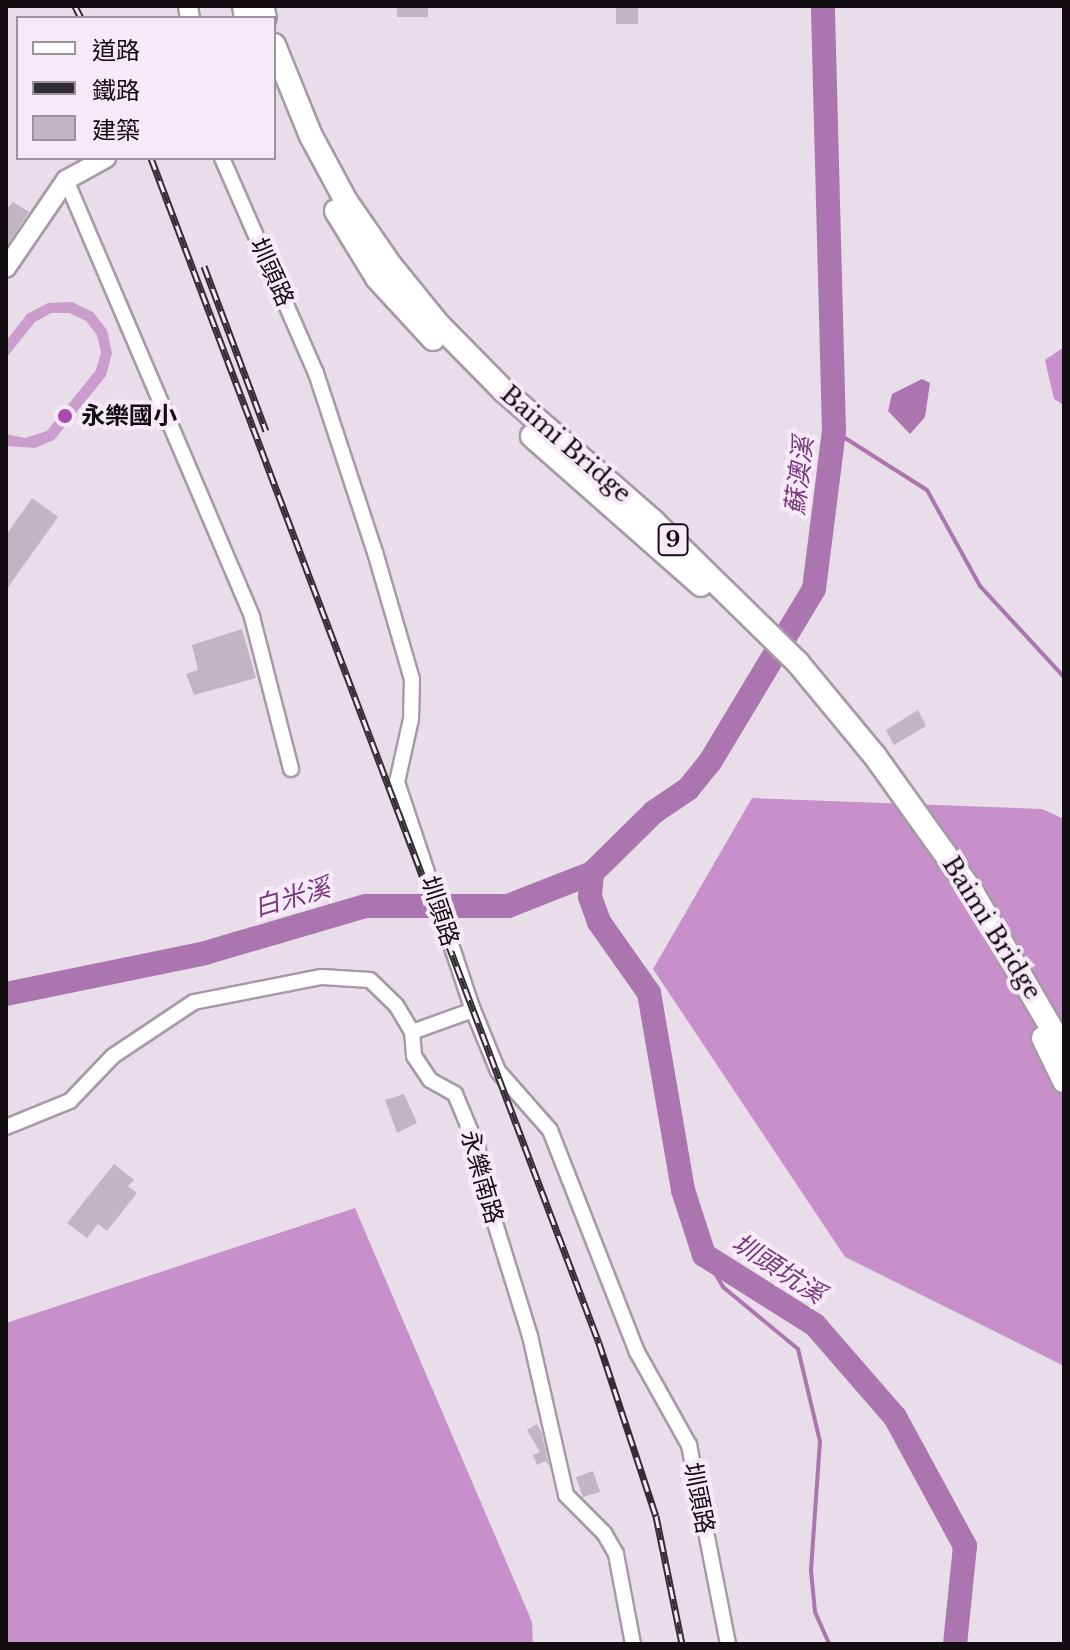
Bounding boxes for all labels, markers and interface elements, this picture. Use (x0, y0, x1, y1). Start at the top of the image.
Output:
legend (16, 16, 276, 160)
text: 道路 (92, 36, 140, 65)
text: 鐵路 (92, 76, 140, 105)
text: 建築 (92, 116, 140, 145)
street label: 圳頭路 (244, 233, 300, 311)
street label: Baimi Bridge (495, 380, 637, 508)
place label: 永樂國小 (81, 402, 177, 430)
marker: 永樂國小 (56, 407, 74, 425)
water label: 蘇澳溪 (780, 435, 820, 517)
road number: 9 (657, 522, 689, 558)
street label: Baimi Bridge (937, 851, 1047, 1005)
water label: 白米溪 (250, 872, 334, 924)
street label: 圳頭路 (415, 872, 465, 950)
street label: 永樂南路 (455, 1127, 509, 1227)
water label: 圳頭坑溪 (726, 1228, 830, 1310)
street label: 圳頭路 (678, 1460, 720, 1536)

